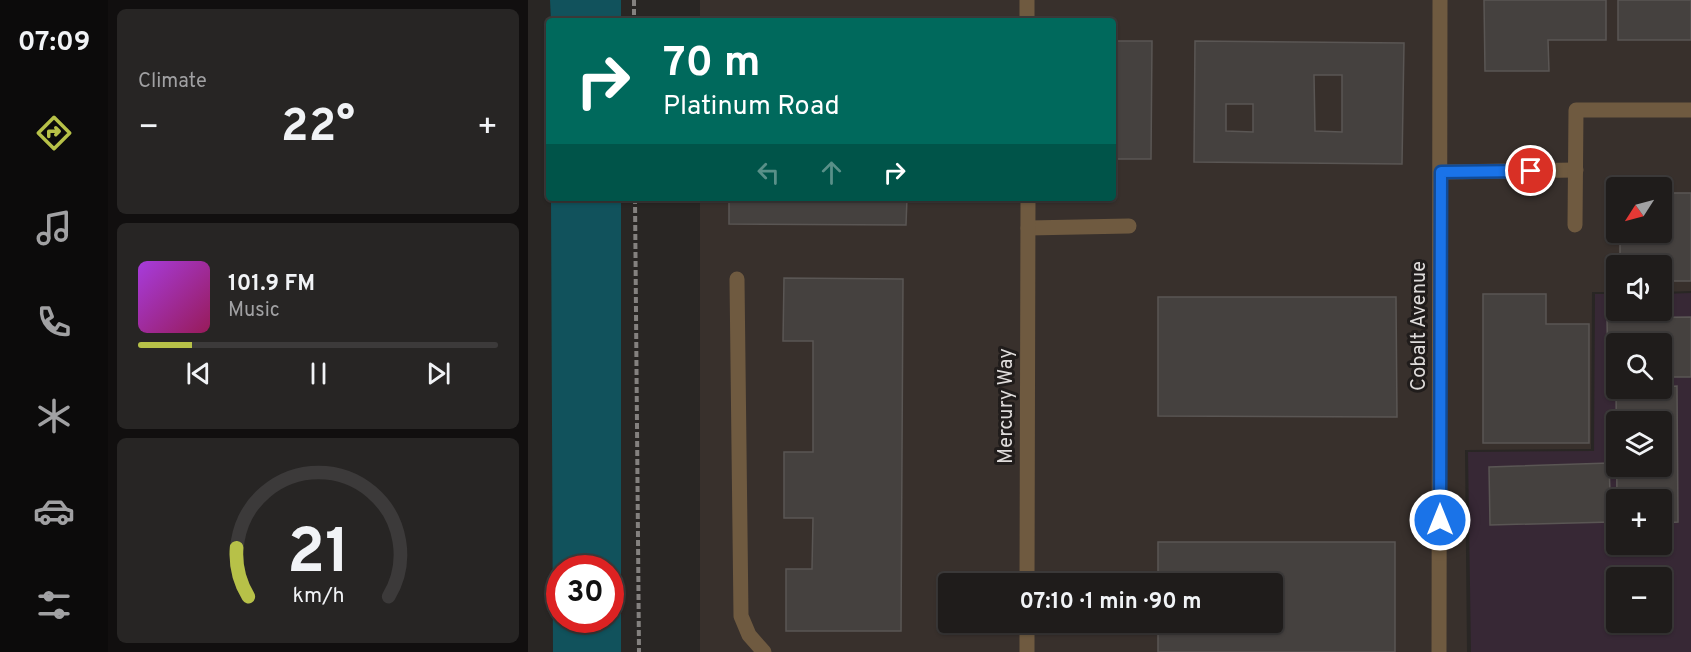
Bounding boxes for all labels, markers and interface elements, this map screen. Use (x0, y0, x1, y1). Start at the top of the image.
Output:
text: 07:09 (18, 26, 90, 60)
text: 70 m (663, 38, 761, 91)
icon: right (564, 42, 642, 120)
text: Climate (138, 69, 207, 95)
text: Platinum Road (663, 90, 840, 124)
text: 22° (281, 100, 355, 157)
text: − (138, 108, 159, 150)
text: + (477, 108, 498, 150)
icon: directions (33, 112, 75, 154)
pin (1505, 145, 1556, 196)
icon: arrive (1514, 154, 1547, 187)
icon: left (752, 156, 785, 189)
icon: ahead (815, 156, 848, 189)
icon: right (878, 156, 911, 189)
north arrow (1606, 177, 1672, 243)
map controls (1606, 177, 1672, 633)
icon: music (33, 207, 75, 249)
button: sound (1606, 255, 1672, 321)
street label: Cobalt Avenue (1407, 261, 1433, 391)
text: 101.9 FM (228, 271, 315, 298)
text: Music (228, 298, 280, 324)
icon: phone (33, 301, 75, 343)
button: search (1606, 333, 1672, 399)
street label: Mercury Way (994, 348, 1020, 464)
icon: previous (182, 357, 215, 390)
icon: pause (302, 357, 335, 390)
icon: next (422, 357, 455, 390)
icon: climate (33, 395, 75, 437)
button: layers (1606, 411, 1672, 477)
position arrow (1408, 488, 1472, 552)
button: + (1606, 489, 1672, 555)
icon: car (33, 490, 75, 532)
text: 21 (286, 517, 350, 596)
speed limit sign: 30 (546, 555, 624, 633)
button: − (1606, 567, 1672, 633)
icon: filters (33, 584, 75, 626)
text: km/h (292, 584, 344, 611)
text: 07:10 · 1 min · 90 m (1019, 589, 1202, 616)

